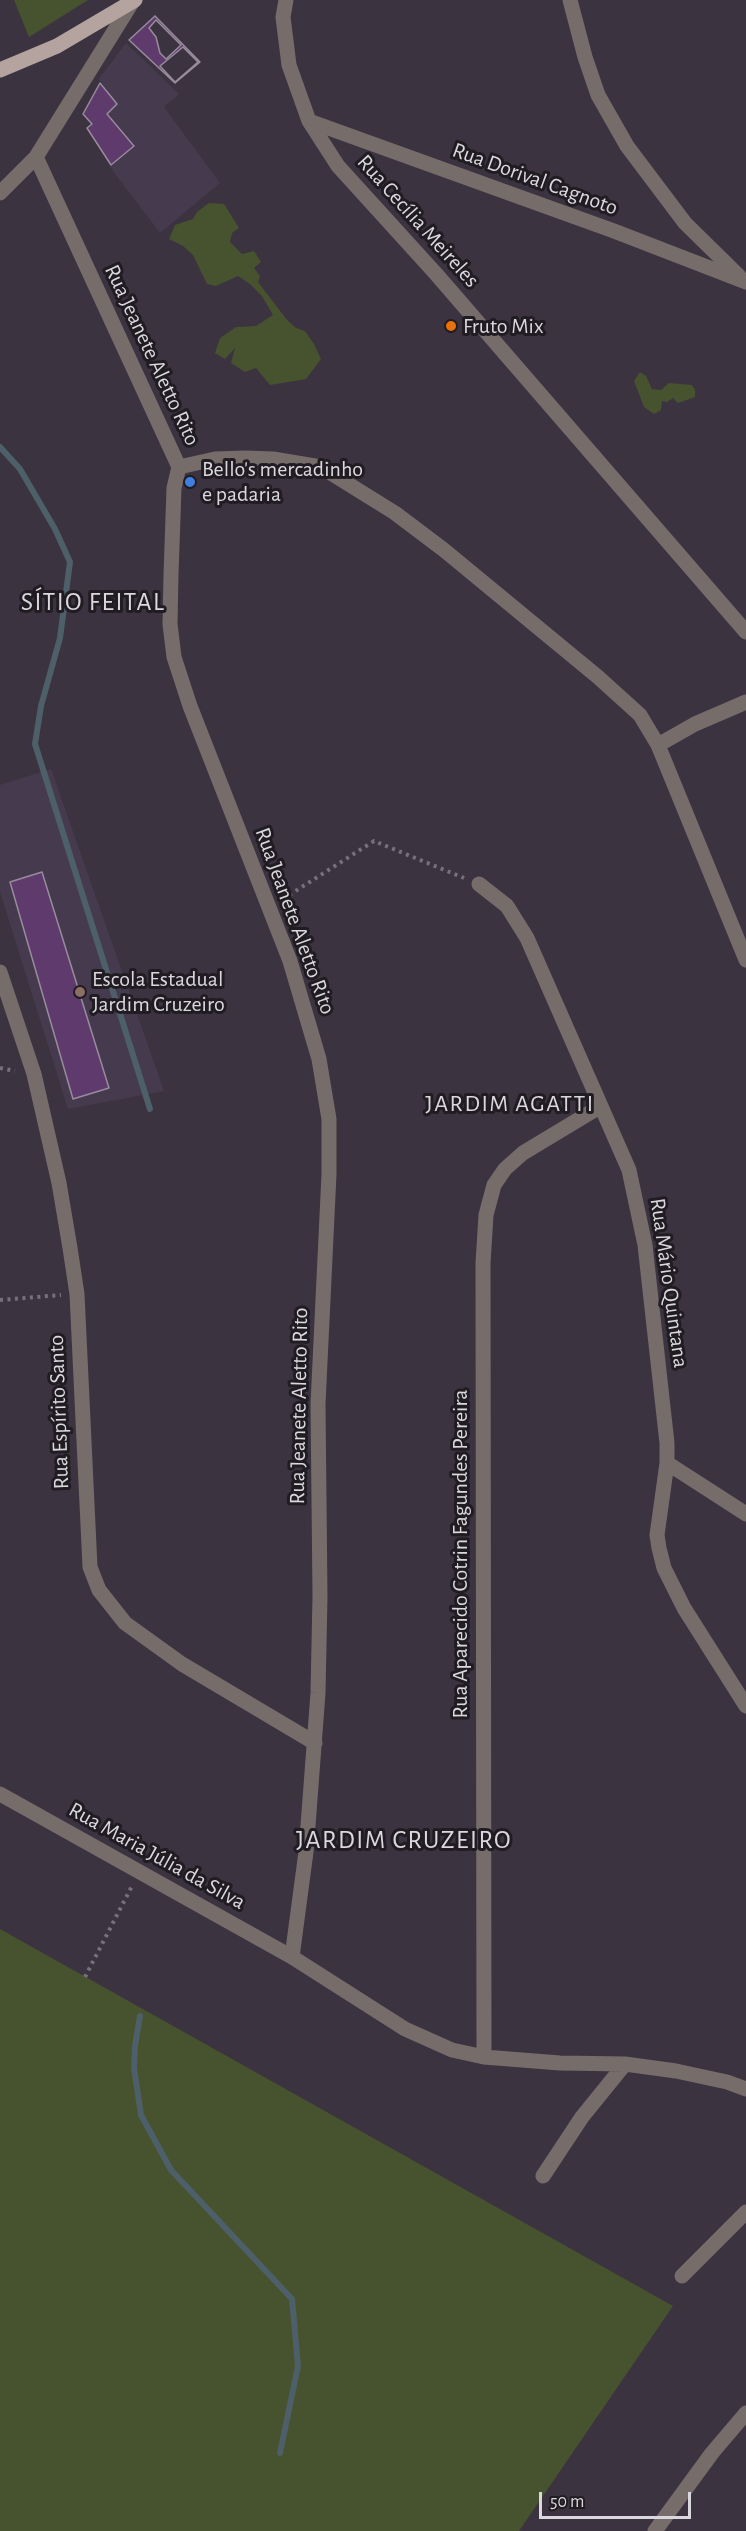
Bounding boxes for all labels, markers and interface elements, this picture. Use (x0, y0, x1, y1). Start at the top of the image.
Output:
street label: Rua Dorival Cagnoto (449, 137, 621, 221)
street label: Rua Cecília Meireles (351, 149, 485, 293)
street label: Rua Jeanete Aletto Rito (98, 260, 206, 450)
place label: Fruto Mix (463, 313, 543, 339)
marker: Fruto Mix (444, 319, 458, 333)
place label: Bello's mercadinho e padaria (202, 456, 363, 508)
marker: Bello's mercadinho e padaria (183, 475, 197, 489)
district label: SÍTIO FEITAL (21, 586, 165, 618)
street label: Rua Jeanete Aletto Rito (249, 824, 341, 1018)
place label: Escola Estadual Jardim Cruzeiro (92, 966, 225, 1017)
marker: Escola Estadual Jardim Cruzeiro (73, 985, 87, 999)
district label: JARDIM AGATTI (425, 1090, 595, 1118)
street label: Rua Mário Quintana (644, 1196, 694, 1370)
street label: Rua Jeanete Aletto Rito (284, 1307, 314, 1505)
street label: Rua Espírito Santo (43, 1334, 75, 1490)
street label: Rua Aparecido Cotrin Fagundes Pereira (447, 1390, 473, 1718)
street label: Rua Maria Júlia da Silva (64, 1796, 250, 1916)
district label: JARDIM CRUZEIRO (296, 1824, 512, 1856)
scale bar (542, 2480, 694, 2518)
text: 50 m (550, 2493, 584, 2511)

